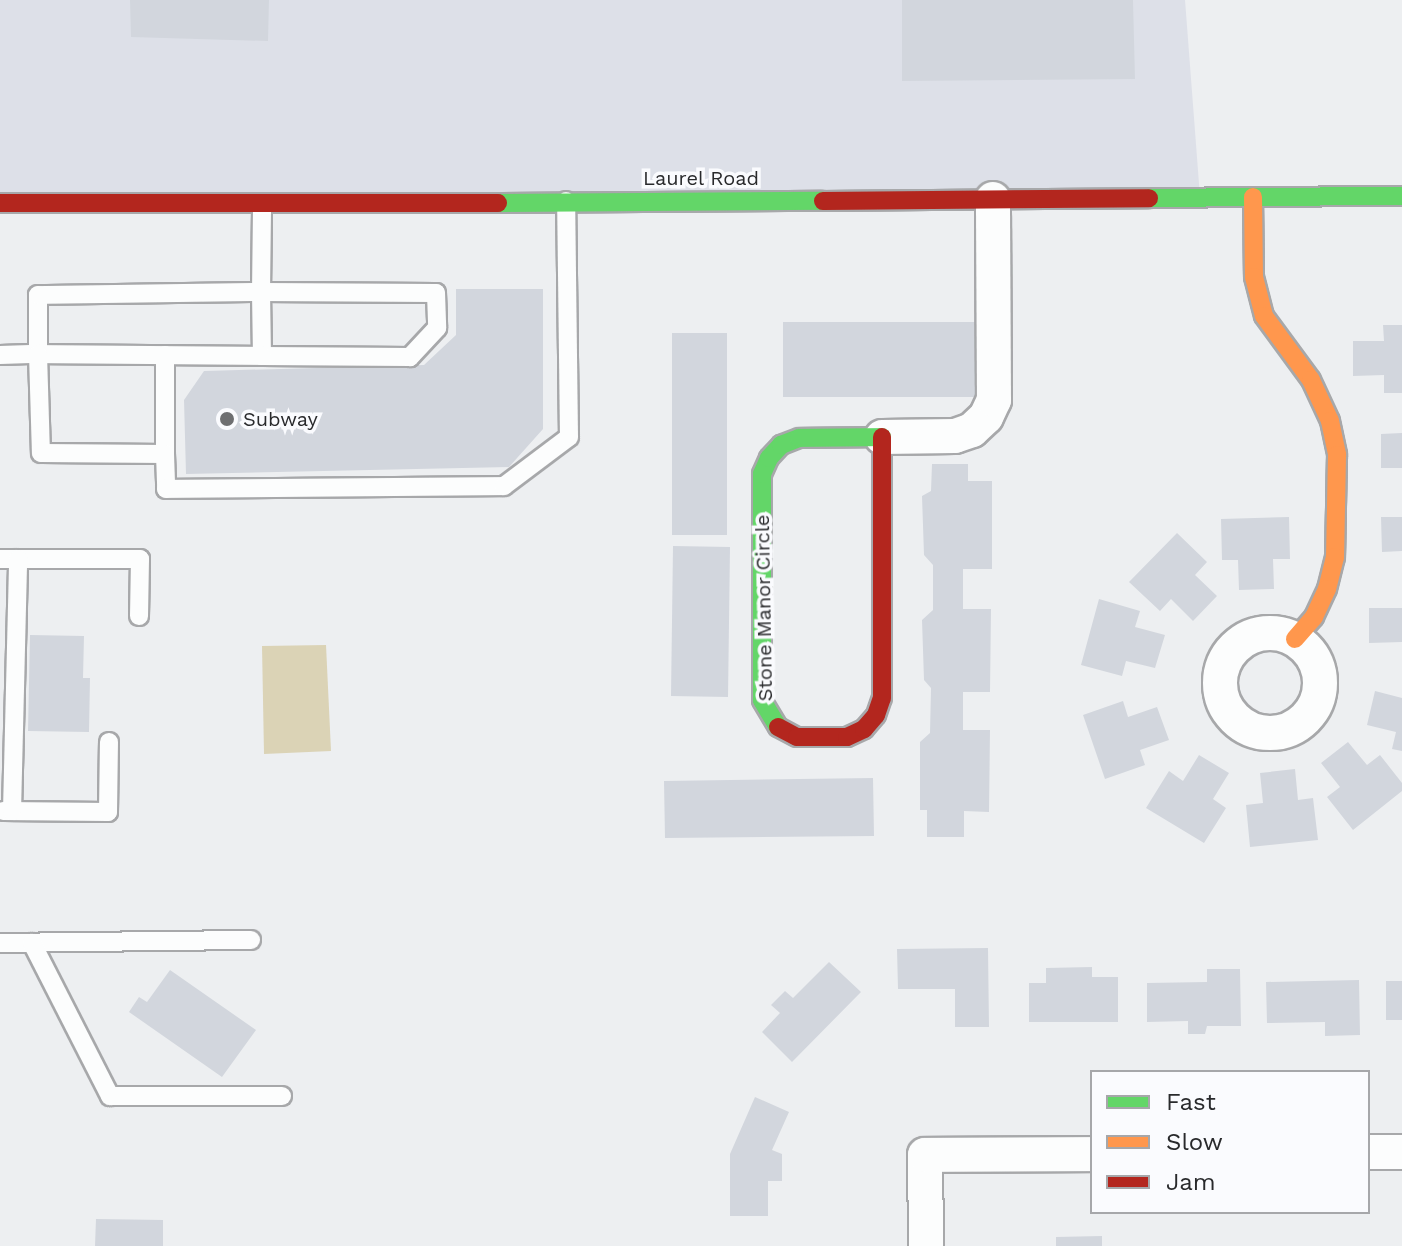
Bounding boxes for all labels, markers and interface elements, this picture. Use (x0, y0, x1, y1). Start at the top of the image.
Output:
street label: Laurel Road (643, 166, 759, 190)
place label: Subway (243, 407, 318, 431)
marker: Subway (218, 410, 236, 428)
street label: Stone Manor Circle (750, 514, 778, 702)
legend (1090, 1070, 1370, 1214)
text: Fast (1166, 1088, 1216, 1116)
text: Slow (1166, 1128, 1223, 1156)
text: Jam (1166, 1168, 1216, 1196)

